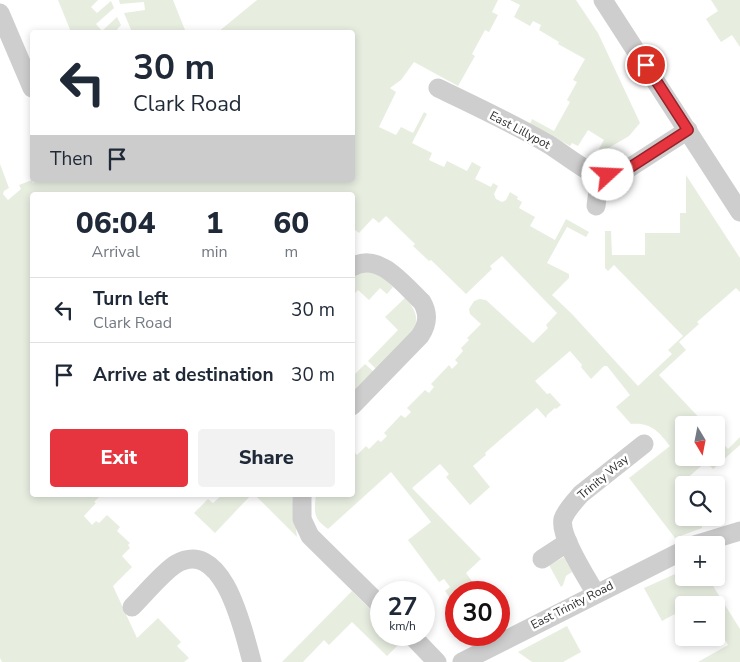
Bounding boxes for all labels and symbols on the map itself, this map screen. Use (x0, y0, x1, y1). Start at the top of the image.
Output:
pin (625, 44, 667, 86)
street label: East Lillypot (487, 107, 554, 153)
position arrow (581, 148, 633, 200)
north arrow (675, 416, 725, 466)
street label: Trinity Way (574, 451, 632, 503)
street label: East Trinity Road (528, 577, 616, 633)
speed limit sign: 30 (445, 581, 510, 646)

